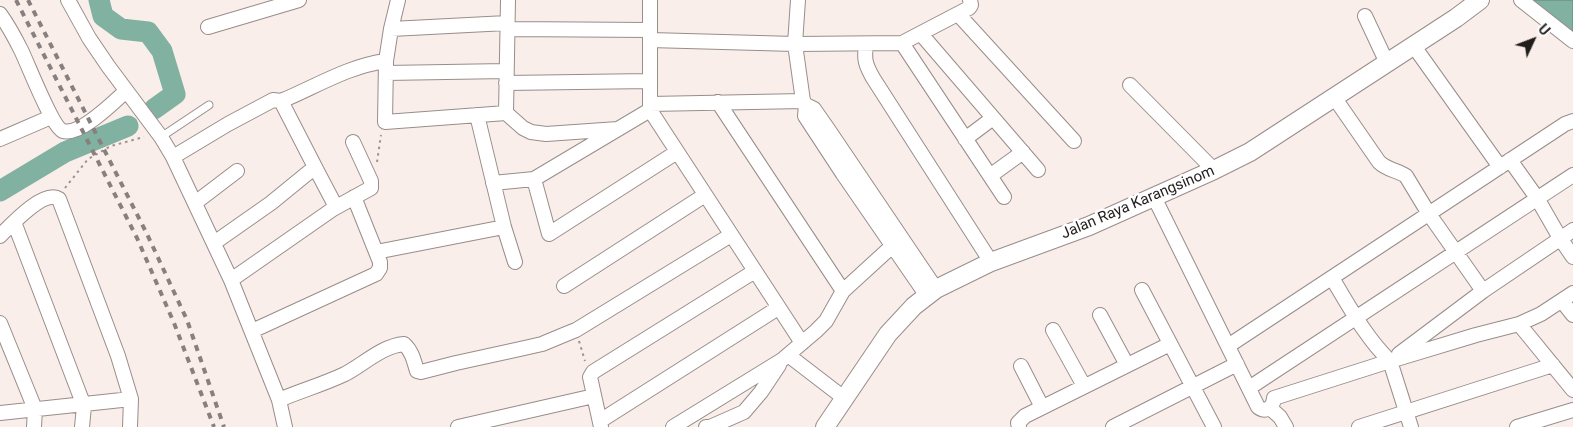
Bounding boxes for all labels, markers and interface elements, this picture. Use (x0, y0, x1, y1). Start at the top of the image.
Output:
north arrow (1508, 15, 1558, 65)
text: U (1535, 21, 1553, 39)
street label: Jalan Raya Karangsinom (1059, 162, 1217, 244)

